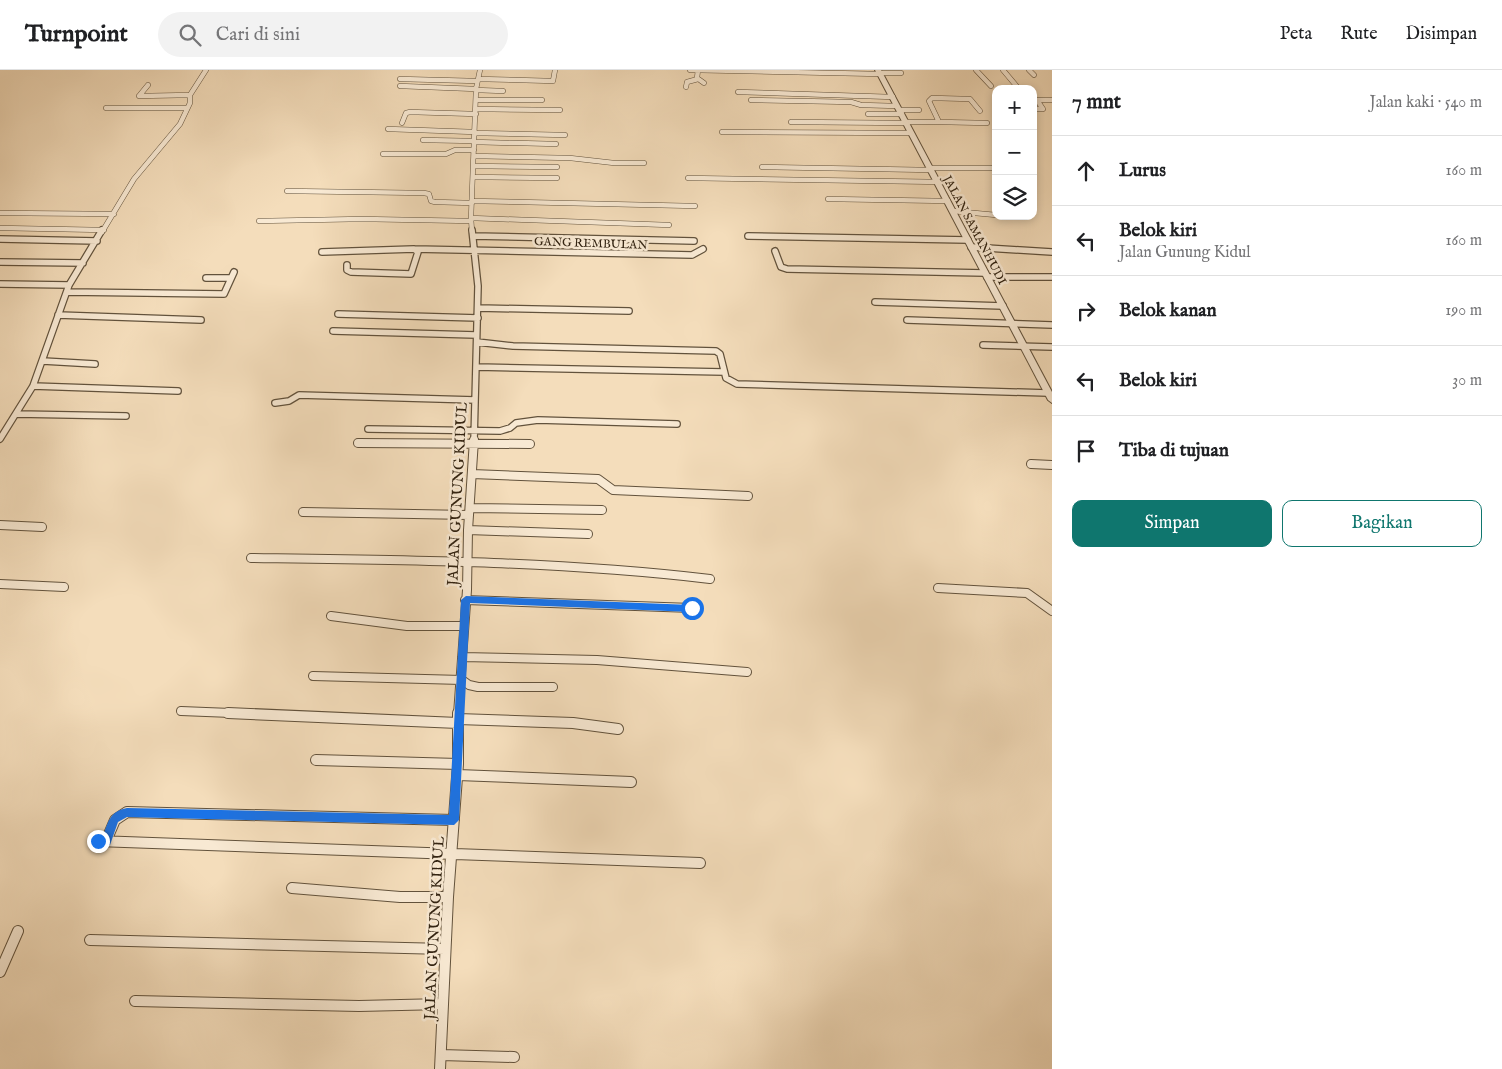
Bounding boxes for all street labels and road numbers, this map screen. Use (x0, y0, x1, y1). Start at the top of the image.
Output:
street label: JALAN SAMANHUDI (938, 171, 1010, 288)
street label: GANG REMBULAN (534, 234, 649, 253)
street label: JALAN GUNUNG KIDUL (443, 401, 472, 588)
street label: JALAN GUNUNG KIDUL (420, 835, 449, 1022)

